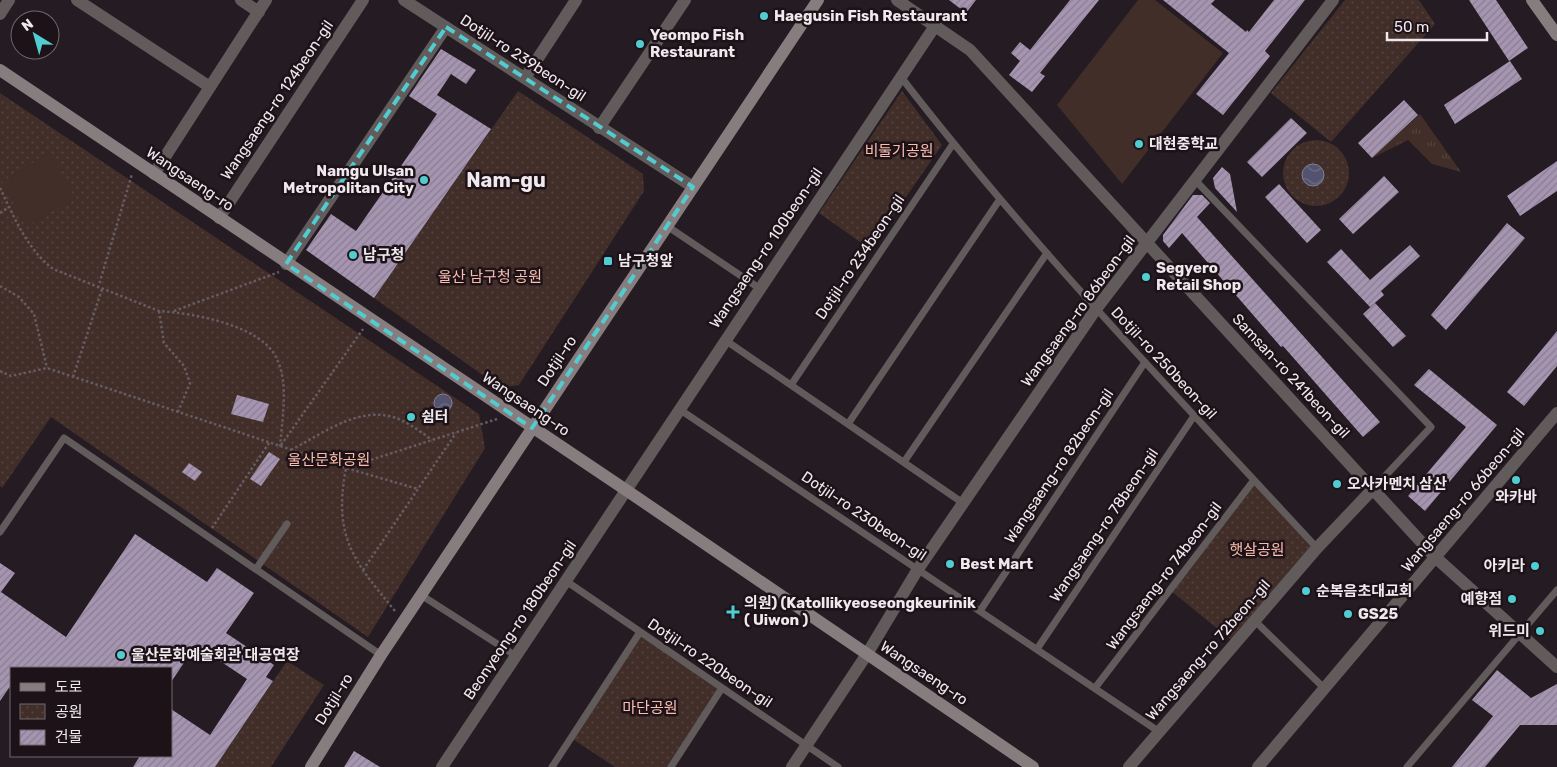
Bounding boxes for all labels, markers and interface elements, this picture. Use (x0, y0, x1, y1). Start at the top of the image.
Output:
place label: Haegusin Fish Restaurant (774, 7, 967, 25)
north arrow (10, 10, 60, 60)
marker: Haegusin Fish Restaurant (758, 10, 770, 22)
scale bar (1387, 10, 1487, 42)
street label: Dotjil-ro 239beon-gil (457, 11, 589, 105)
text: N (18, 15, 37, 35)
street label: Wangsaeng-ro 124beon-gil (217, 17, 337, 183)
text: 50 m (1394, 18, 1429, 36)
place label: Yeompo Fish Restaurant (650, 26, 744, 61)
marker: Yeompo Fish Restaurant (634, 38, 646, 50)
place label: 대현중학교 (1149, 135, 1218, 153)
marker: 대현중학교 (1133, 138, 1145, 150)
park label: 비둘기공원 (864, 142, 934, 160)
street label: Wangsaeng-ro (143, 143, 237, 215)
place label: Namgu Ulsan Metropolitan City (283, 162, 414, 197)
street label: Wangsaeng-ro 100beon-gil (706, 164, 826, 332)
district label: Nam-gu (466, 168, 546, 192)
marker: Namgu Ulsan Metropolitan City (418, 174, 430, 186)
street label: Dotjil-ro 234beon-gil (812, 191, 908, 323)
street label: Wangsaeng-ro 86beon-gil (1017, 232, 1139, 390)
place label: 남구청 (363, 246, 404, 264)
marker: 남구청 (347, 249, 359, 261)
place label: 남구청앞 (618, 252, 673, 270)
marker: 남구청앞 (602, 255, 614, 267)
place label: Segyero Retail Shop (1156, 259, 1241, 294)
park label: 울산 남구청 공원 (438, 268, 542, 286)
marker: Segyero Retail Shop (1140, 271, 1152, 283)
street label: Dotjil-ro 250beon-gil (1107, 303, 1221, 423)
street label: Samsan-ro 241beon-gil (1229, 310, 1353, 442)
street label: Dotjil-ro (534, 332, 580, 390)
street label: Wangsaeng-ro (479, 368, 573, 440)
street label: Wangsaeng-ro 82beon-gil (1001, 385, 1117, 547)
place label: 쉼터 (421, 408, 449, 426)
marker: 쉼터 (405, 411, 417, 423)
street label: Wangsaeng-ro 66beon-gil (1398, 424, 1528, 576)
street label: Wangsaeng-ro 78beon-gil (1046, 445, 1162, 605)
park label: 울산문화공원 (288, 451, 370, 469)
street label: Dotjil-ro 230beon-gil (798, 467, 930, 565)
marker: 와카바 (1510, 474, 1522, 486)
place label: 오사카멘치 삼산 (1347, 475, 1447, 493)
marker: 오사카멘치 삼산 (1331, 478, 1343, 490)
place label: 와카바 (1495, 488, 1537, 506)
street label: Wangsaeng-ro 74beon-gil (1102, 499, 1226, 653)
street label: Beonyeong-ro 180beon-gil (460, 537, 580, 703)
park label: 햇살공원 (1229, 541, 1285, 559)
place label: Best Mart (960, 555, 1033, 573)
place label: 아키라 (1484, 557, 1525, 575)
marker: Best Mart (944, 558, 956, 570)
marker: 아키라 (1529, 560, 1541, 572)
street label: Wangsaeng-ro 72beon-gil (1142, 576, 1274, 724)
place label: 순복음초대교회 (1316, 582, 1413, 600)
marker: 순복음초대교회 (1300, 585, 1312, 597)
place label: 예향점 (1461, 590, 1502, 608)
marker: 예향점 (1506, 593, 1518, 605)
place label: 의원) (Katollikyeoseongkeurinik ( Uiwon ) (744, 594, 976, 629)
marker: 의원) (Katollikyeoseongkeurinik ( Uiwon ) (726, 605, 740, 619)
place label: GS25 (1358, 605, 1398, 623)
marker: GS25 (1342, 608, 1354, 620)
street label: Dotjil-ro 220beon-gil (644, 615, 776, 711)
place label: 위드미 (1489, 622, 1530, 640)
marker: 위드미 (1534, 625, 1546, 637)
street label: Wangsaeng-ro (877, 637, 971, 709)
place label: 울산문화예술회관 대공연장 (131, 646, 300, 664)
marker: 울산문화예술회관 대공연장 (115, 649, 127, 661)
legend (10, 667, 172, 757)
street label: Dotjil-ro (311, 670, 357, 728)
text: 도로 (55, 678, 83, 696)
park label: 마단공원 (622, 699, 678, 717)
text: 공원 (55, 703, 83, 721)
text: 건물 (55, 728, 83, 746)

